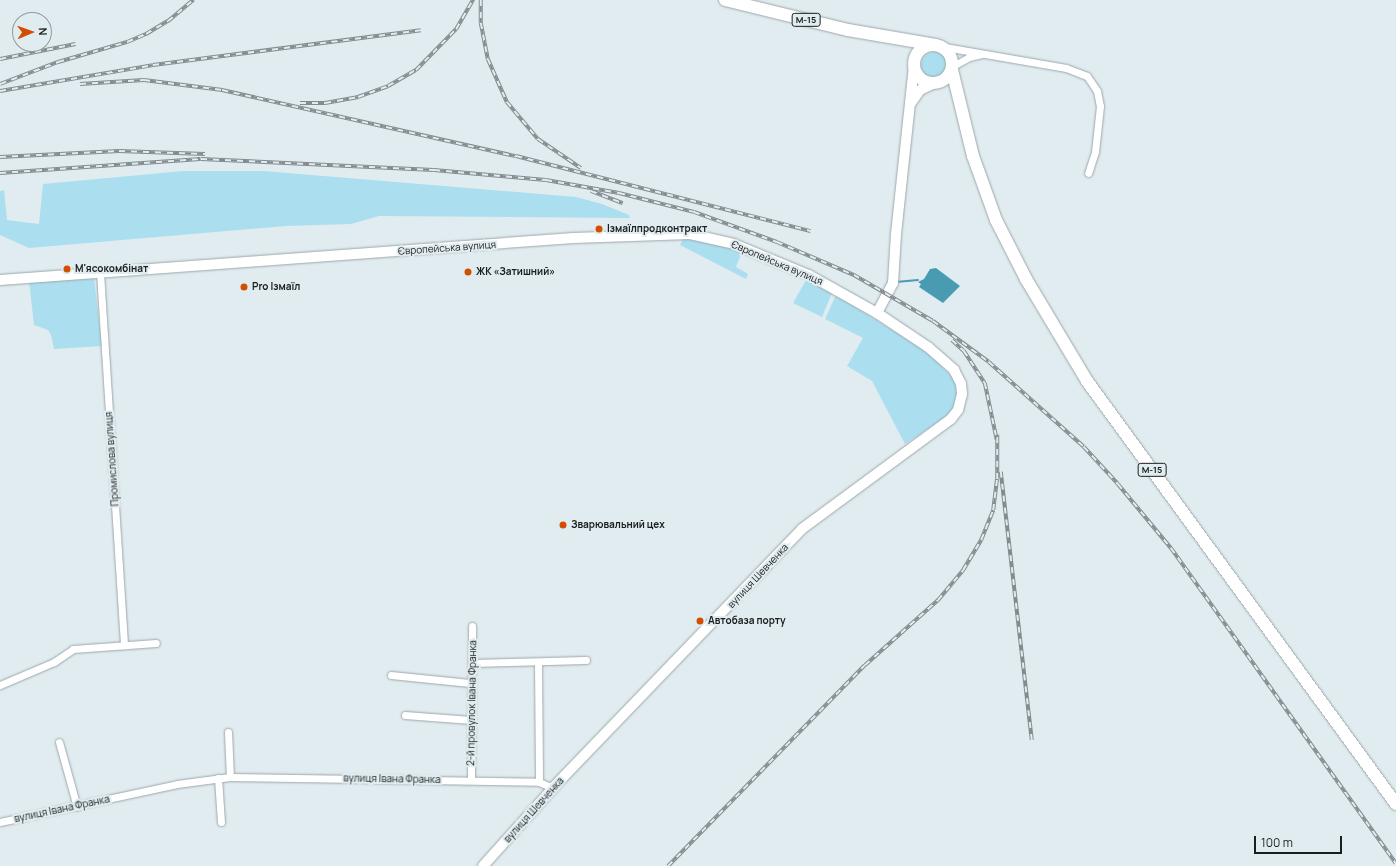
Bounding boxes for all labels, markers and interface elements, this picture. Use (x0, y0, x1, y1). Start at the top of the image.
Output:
north arrow (12, 12, 52, 52)
road number: М-15 (791, 13, 821, 27)
text: N (36, 27, 51, 36)
place label: Ізмаїлпродконтракт (607, 223, 707, 235)
marker: Ізмаїлпродконтракт (594, 224, 604, 234)
street label: Європейська вулиця (729, 238, 825, 288)
street label: Європейська вулиця (397, 239, 497, 257)
place label: М'ясокомбінат (75, 263, 148, 275)
marker: М'ясокомбінат (62, 264, 72, 274)
place label: ЖК «Затишний» (476, 266, 555, 278)
marker: ЖК «Затишний» (463, 267, 473, 277)
place label: Pro Ізмаїл (252, 281, 300, 293)
marker: Pro Ізмаїл (239, 282, 249, 292)
street label: Промислова вулиця (103, 411, 121, 507)
road number: М-15 (1137, 463, 1167, 477)
place label: Зварювальний цех (571, 519, 665, 531)
marker: Зварювальний цех (558, 520, 568, 530)
street label: вулиця Шевченка (725, 541, 791, 611)
place label: Автобаза порту (708, 615, 786, 627)
marker: Автобаза порту (695, 616, 705, 626)
street label: 2-й провулок Івана Франка (465, 640, 479, 766)
street label: вулиця Івана Франка (343, 772, 441, 786)
street label: вулиця Шевченка (502, 775, 566, 845)
street label: вулиця Івана Франка (13, 793, 111, 825)
scale bar (1256, 828, 1344, 854)
text: 100 m (1261, 834, 1293, 851)

